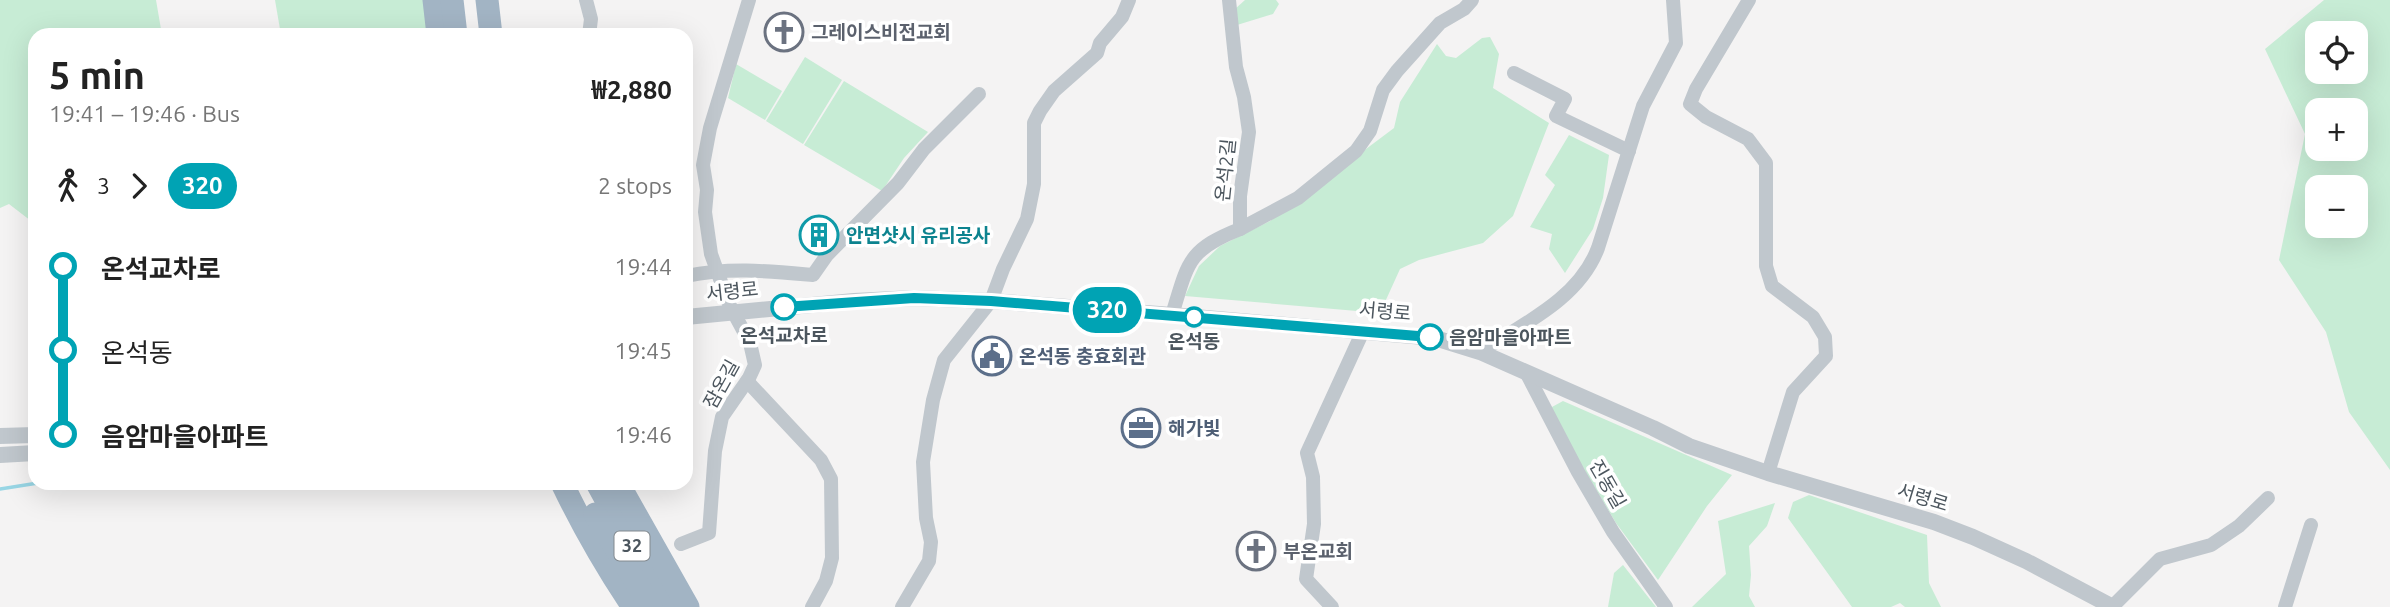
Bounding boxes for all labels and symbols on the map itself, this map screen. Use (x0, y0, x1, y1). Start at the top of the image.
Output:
church icon: 그레이스비전교회 (763, 11, 805, 53)
place label: 그레이스비전교회 (811, 21, 951, 43)
street label: 온석2길 (1211, 137, 1239, 203)
building icon: 안면샷시 유리공사 (798, 214, 840, 256)
place label: 안면샷시 유리공사 (846, 224, 991, 246)
street label: 서령로 (705, 277, 759, 305)
line badge: 320 (1067, 287, 1147, 333)
marker: 온석교차로 (771, 294, 797, 320)
street label: 서령로 (1358, 298, 1412, 324)
marker: 온석동 (1184, 307, 1204, 327)
place label: 온석교차로 (740, 324, 828, 346)
marker: 음암마을아파트 (1417, 324, 1443, 350)
place label: 음암마을아파트 (1449, 326, 1571, 348)
place label: 온석동 (1168, 330, 1220, 352)
public building icon: 온석동 충효회관 (971, 335, 1013, 377)
place label: 온석동 충효회관 (1019, 345, 1146, 367)
street label: 잠온길 (699, 356, 743, 412)
office icon: 해가빛 (1120, 407, 1162, 449)
place label: 해가빛 (1168, 417, 1220, 439)
street label: 진동길 (1585, 456, 1631, 512)
street label: 서령로 (1895, 479, 1951, 515)
church icon: 부온교회 (1235, 530, 1277, 572)
road number: 32 (614, 532, 650, 560)
place label: 부온교회 (1283, 540, 1353, 562)

